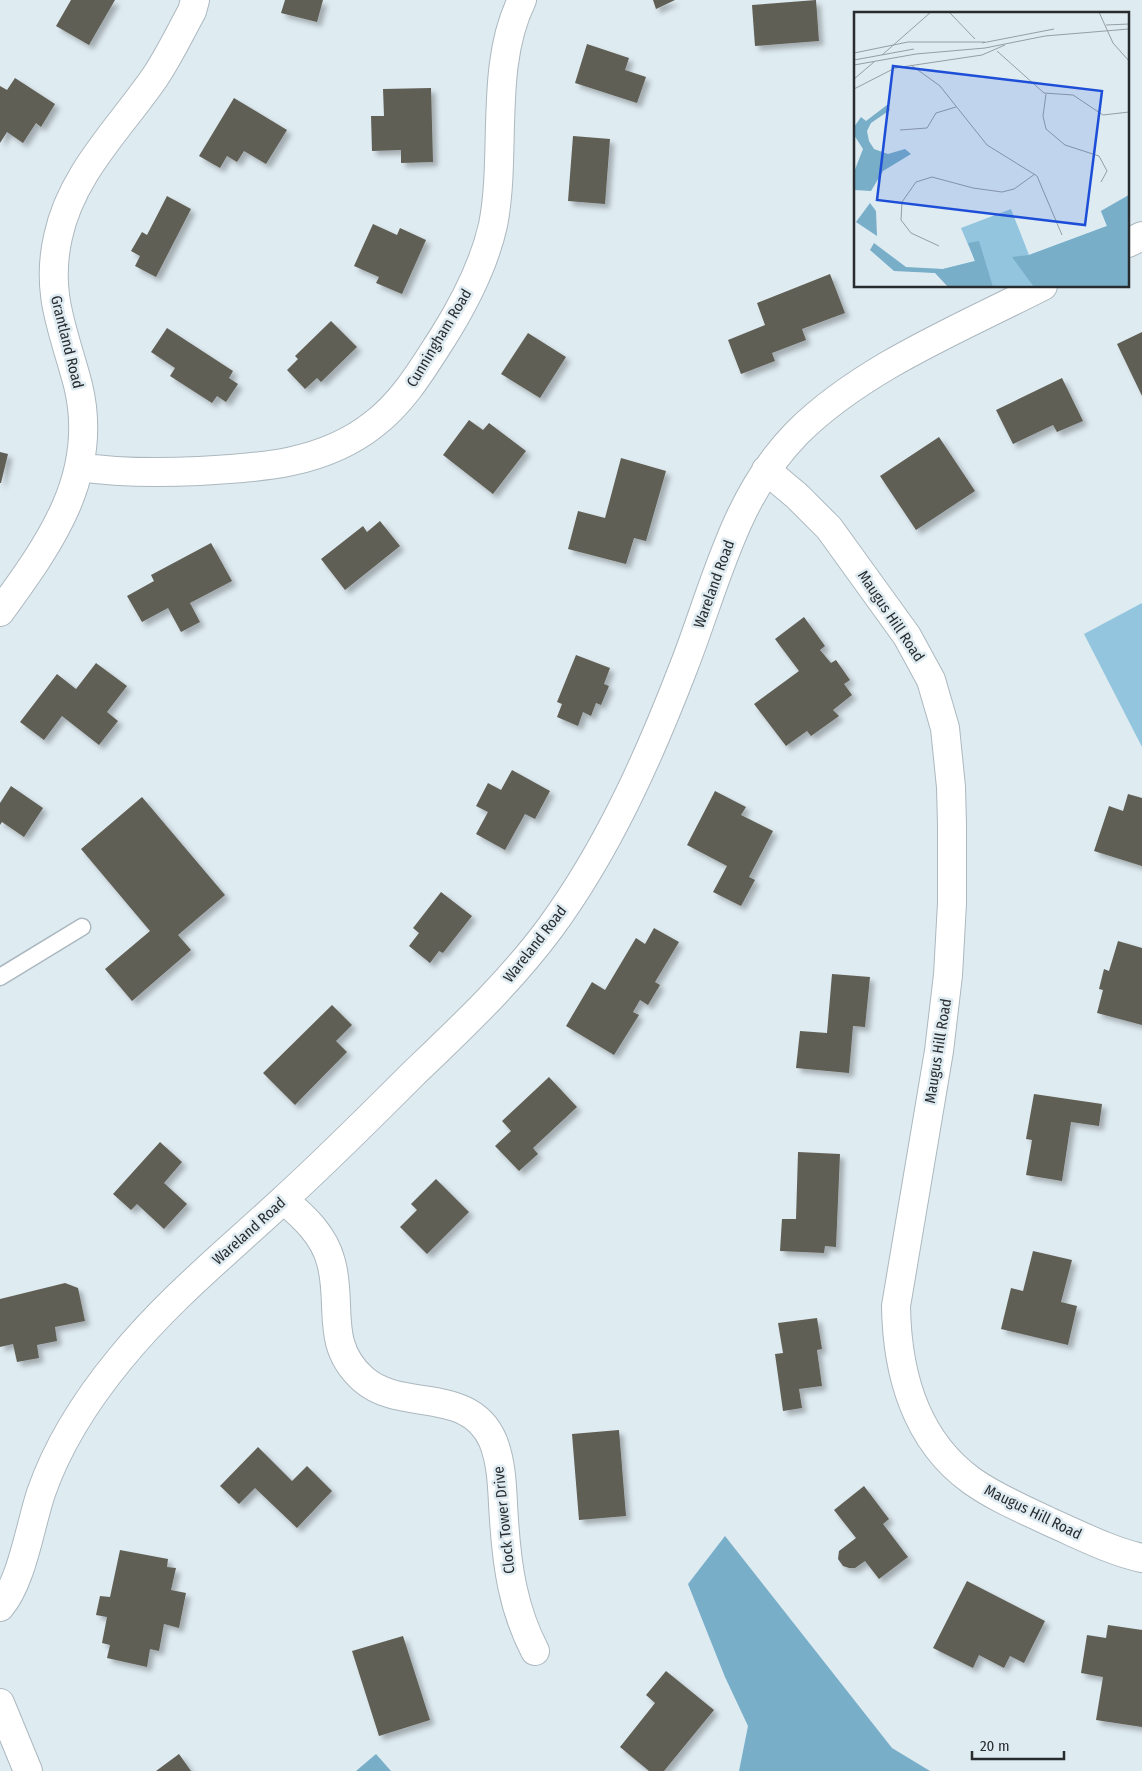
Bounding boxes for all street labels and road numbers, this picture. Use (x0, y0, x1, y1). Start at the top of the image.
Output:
street label: Cunningham Road (403, 286, 475, 390)
street label: Grantland Road (47, 294, 87, 390)
street label: Wareland Road (690, 538, 738, 630)
street label: Maugus Hill Road (854, 567, 928, 665)
street label: Wareland Road (500, 902, 570, 986)
street label: Maugus Hill Road (921, 997, 955, 1105)
street label: Wareland Road (209, 1193, 289, 1269)
street label: Clock Tower Drive (489, 1465, 519, 1575)
street label: Maugus Hill Road (981, 1481, 1085, 1543)

